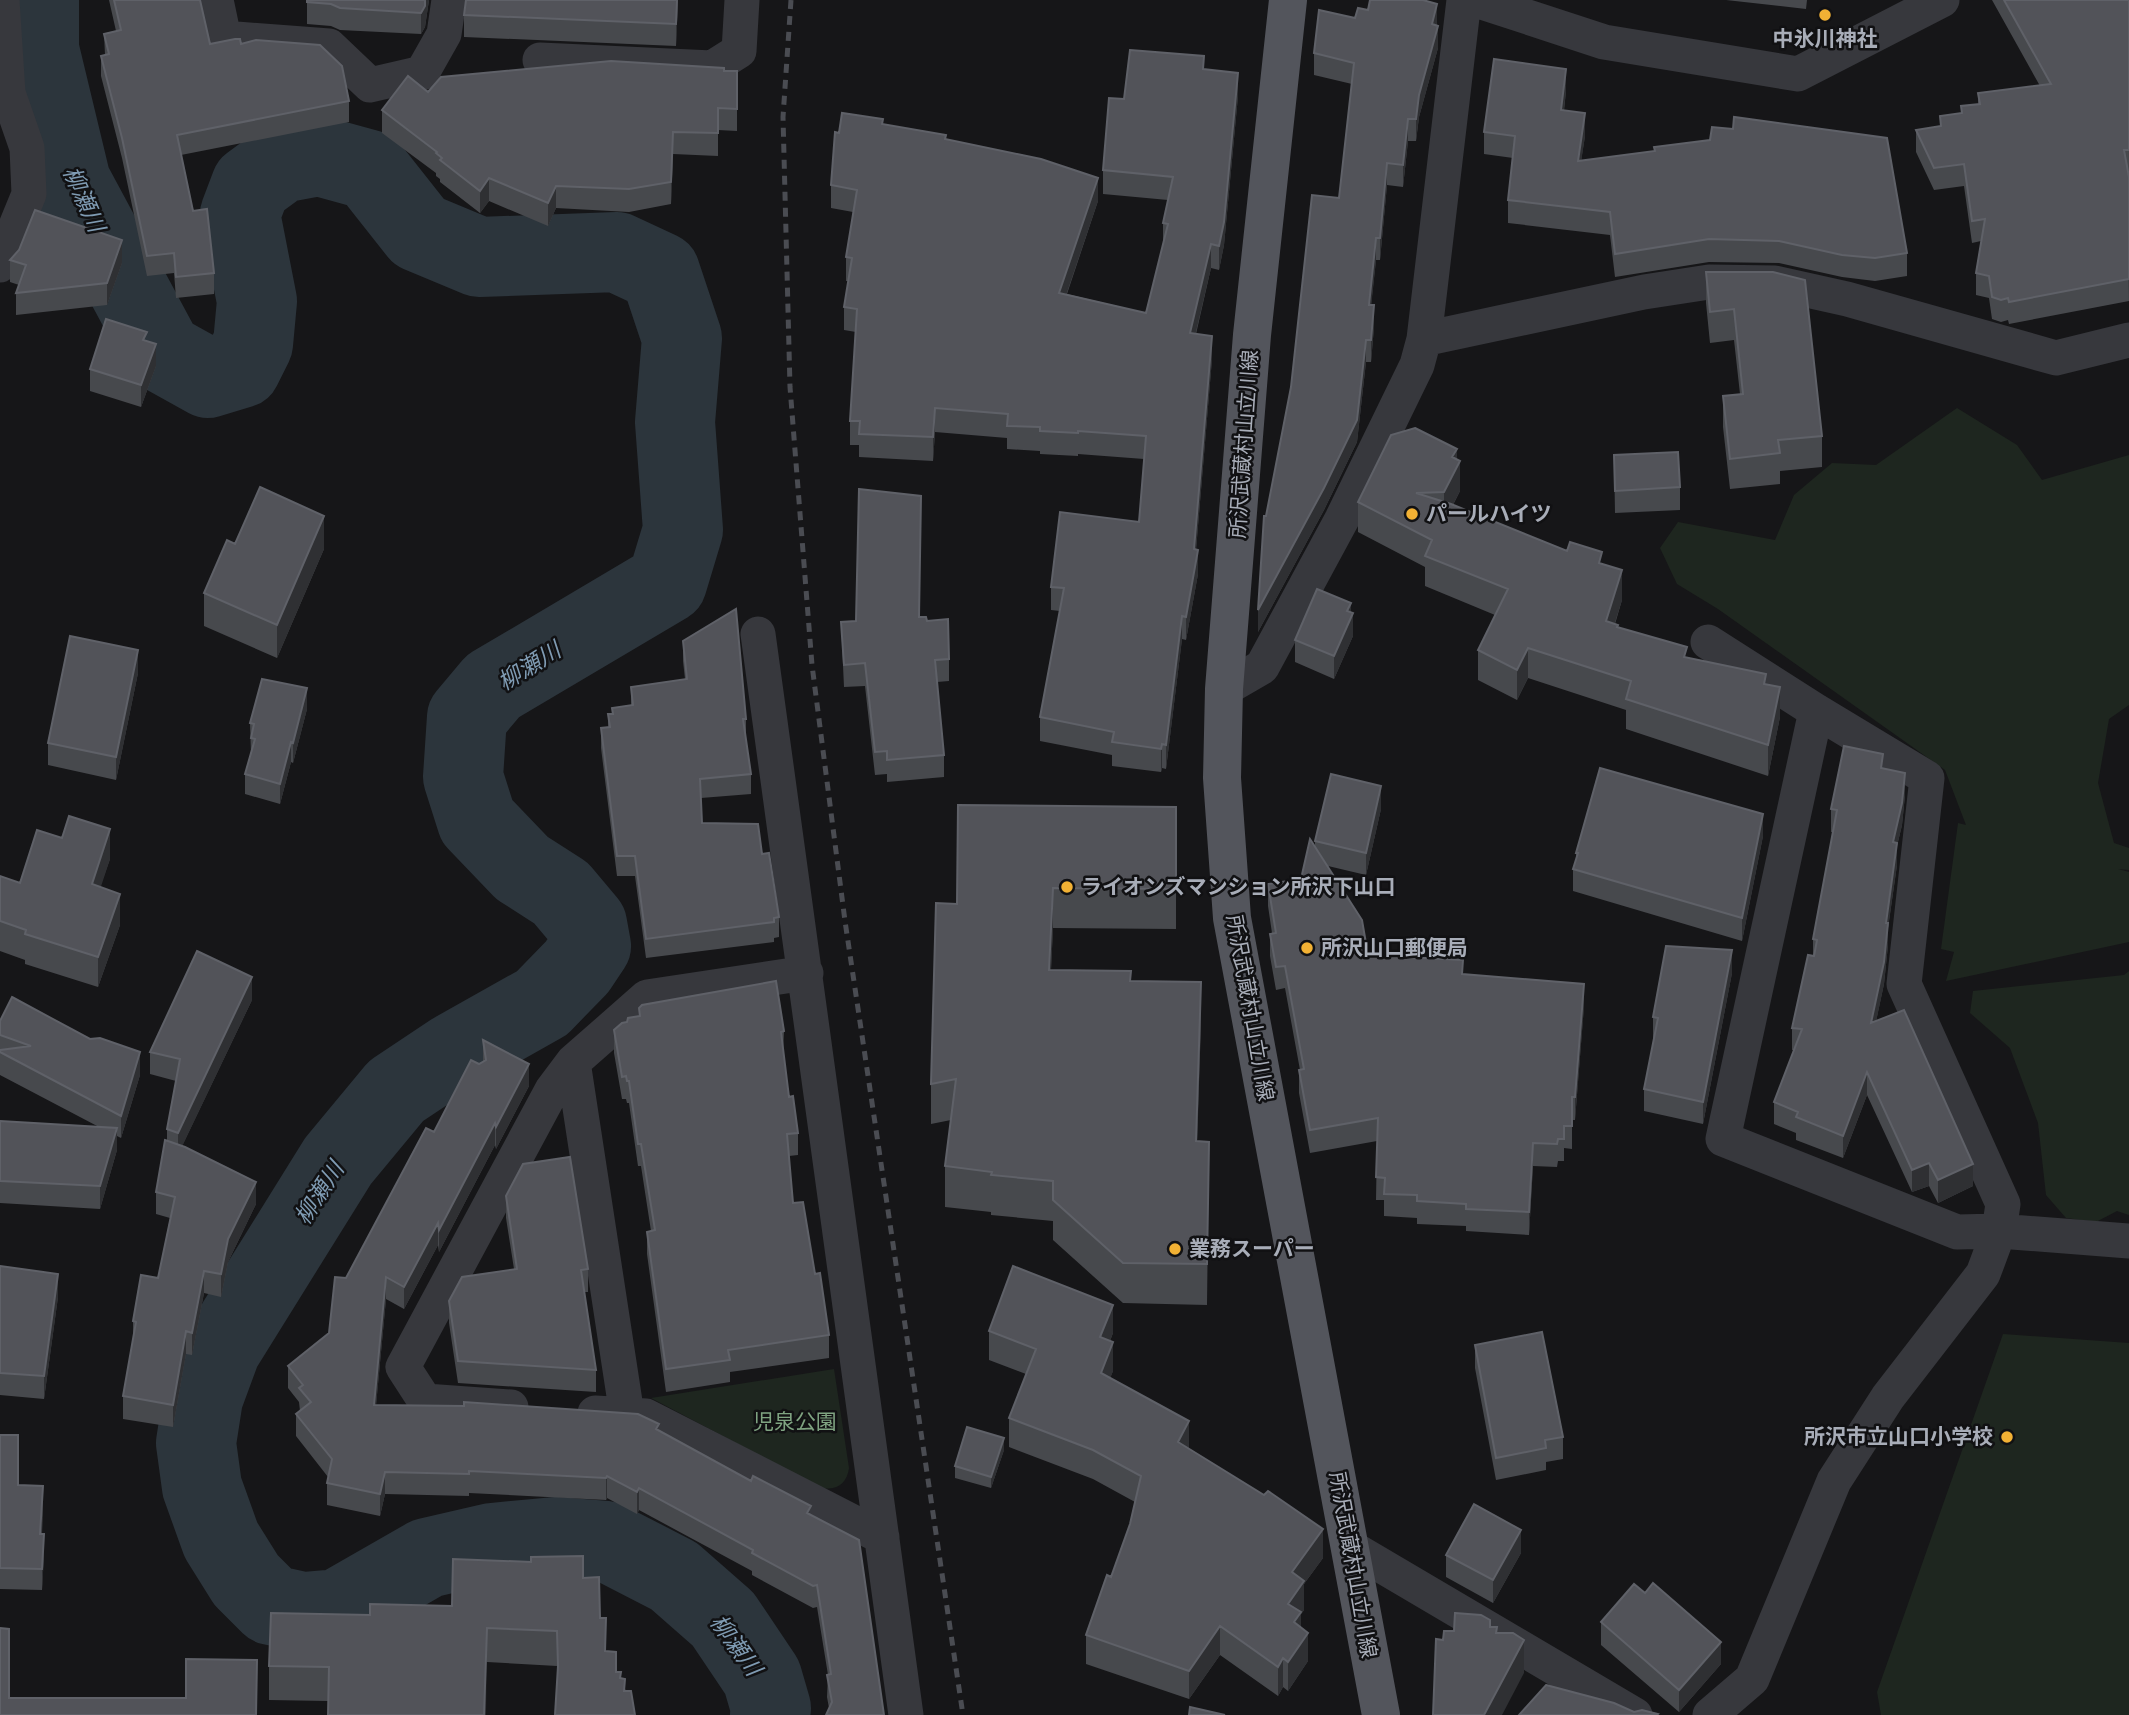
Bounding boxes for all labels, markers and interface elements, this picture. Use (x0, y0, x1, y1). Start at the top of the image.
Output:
marker: 中氷川神社 (1817, 7, 1833, 23)
place label: 中氷川神社 (1773, 26, 1878, 52)
water label: 柳瀬川 (57, 162, 112, 239)
street label: 所沢武蔵村山立川線 (1224, 349, 1264, 539)
place label: パールハイツ (1426, 501, 1552, 527)
marker: パールハイツ (1404, 506, 1420, 522)
water label: 柳瀬川 (492, 634, 568, 696)
place label: ライオンズマンション所沢下山口 (1081, 874, 1396, 900)
marker: ライオンズマンション所沢下山口 (1059, 879, 1075, 895)
street label: 所沢武蔵村山立川線 (1221, 913, 1279, 1103)
place label: 所沢山口郵便局 (1321, 935, 1468, 961)
marker: 所沢山口郵便局 (1299, 940, 1315, 956)
water label: 柳瀬川 (288, 1154, 351, 1230)
place label: 業務スーパー (1189, 1236, 1315, 1262)
marker: 業務スーパー (1167, 1241, 1183, 1257)
park label: 児泉公園 (753, 1409, 837, 1435)
place label: 所沢市立山口小学校 (1804, 1424, 1993, 1450)
marker: 所沢市立山口小学校 (1999, 1429, 2015, 1445)
street label: 所沢武蔵村山立川線 (1324, 1470, 1382, 1660)
water label: 柳瀬川 (704, 1609, 769, 1684)

